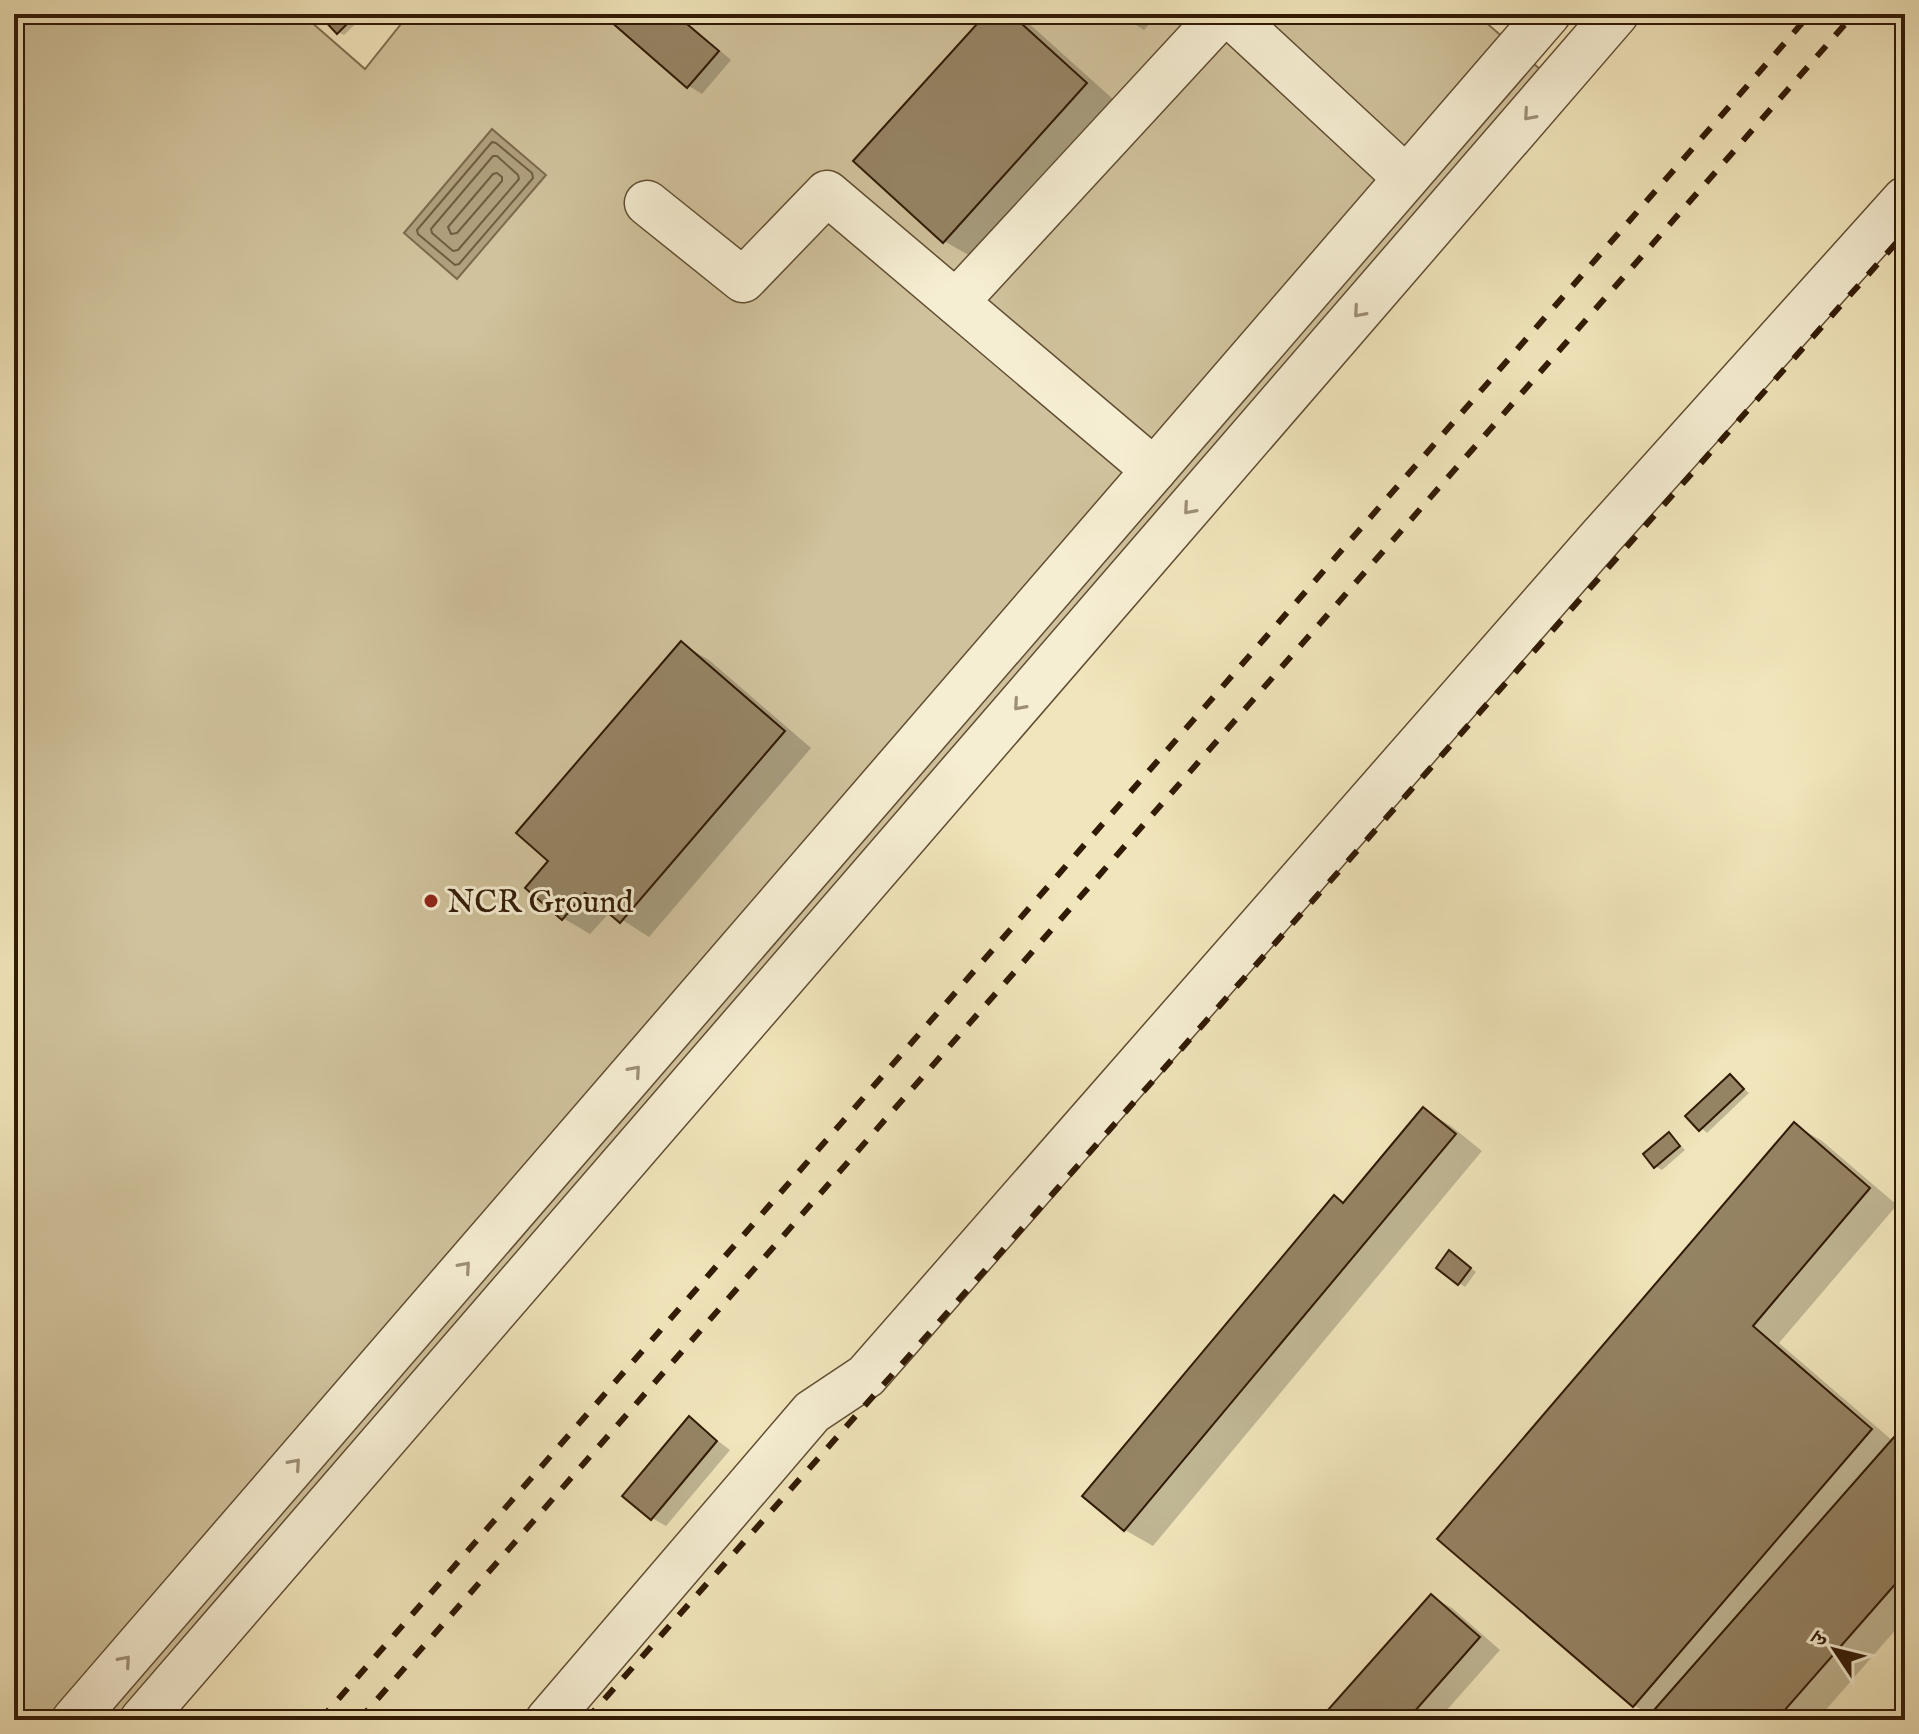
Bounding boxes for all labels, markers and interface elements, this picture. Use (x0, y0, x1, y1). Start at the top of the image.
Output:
one-way arrow (1524, 106, 1538, 121)
one-way arrow (1354, 303, 1368, 317)
one-way arrow (1184, 499, 1198, 514)
one-way arrow (1014, 696, 1028, 711)
place label: NCR Ground (447, 883, 634, 924)
marker: NCR Ground (422, 892, 440, 910)
one-way arrow (625, 1065, 640, 1080)
one-way arrow (455, 1262, 470, 1277)
one-way arrow (285, 1459, 300, 1474)
north arrow (1795, 1610, 1875, 1690)
text: उ (1804, 1626, 1836, 1654)
one-way arrow (115, 1656, 130, 1670)

